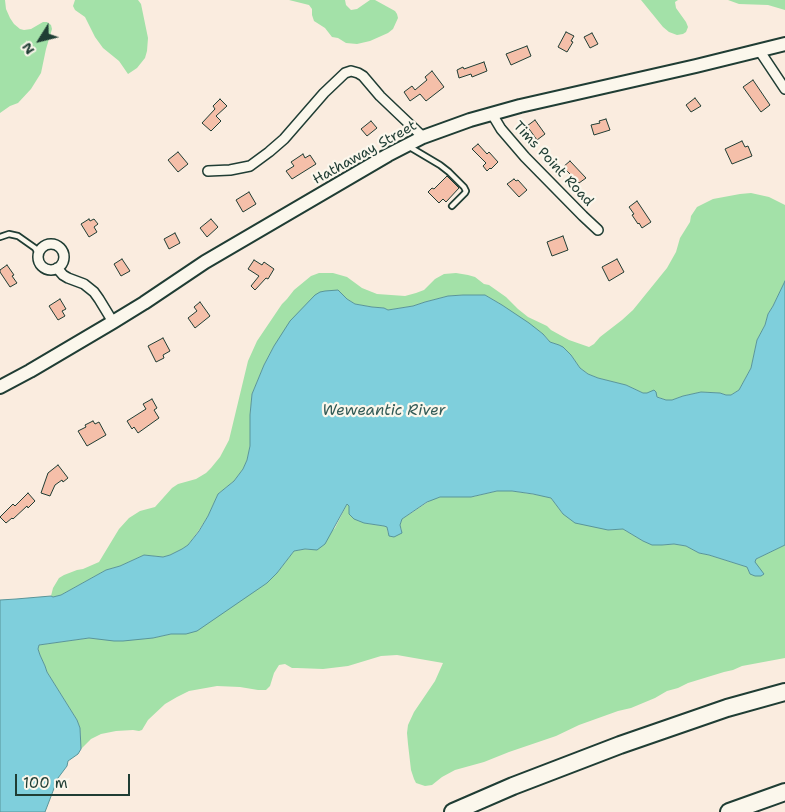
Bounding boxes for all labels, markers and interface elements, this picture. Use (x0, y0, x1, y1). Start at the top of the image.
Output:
north arrow (15, 15, 65, 65)
text: N (17, 39, 38, 59)
street label: Hathaway Street (310, 118, 420, 188)
street label: Tims Point Road (509, 118, 597, 210)
water label: Weweantic River (322, 402, 446, 420)
scale bar (18, 764, 132, 796)
text: 100 m (23, 773, 68, 793)

